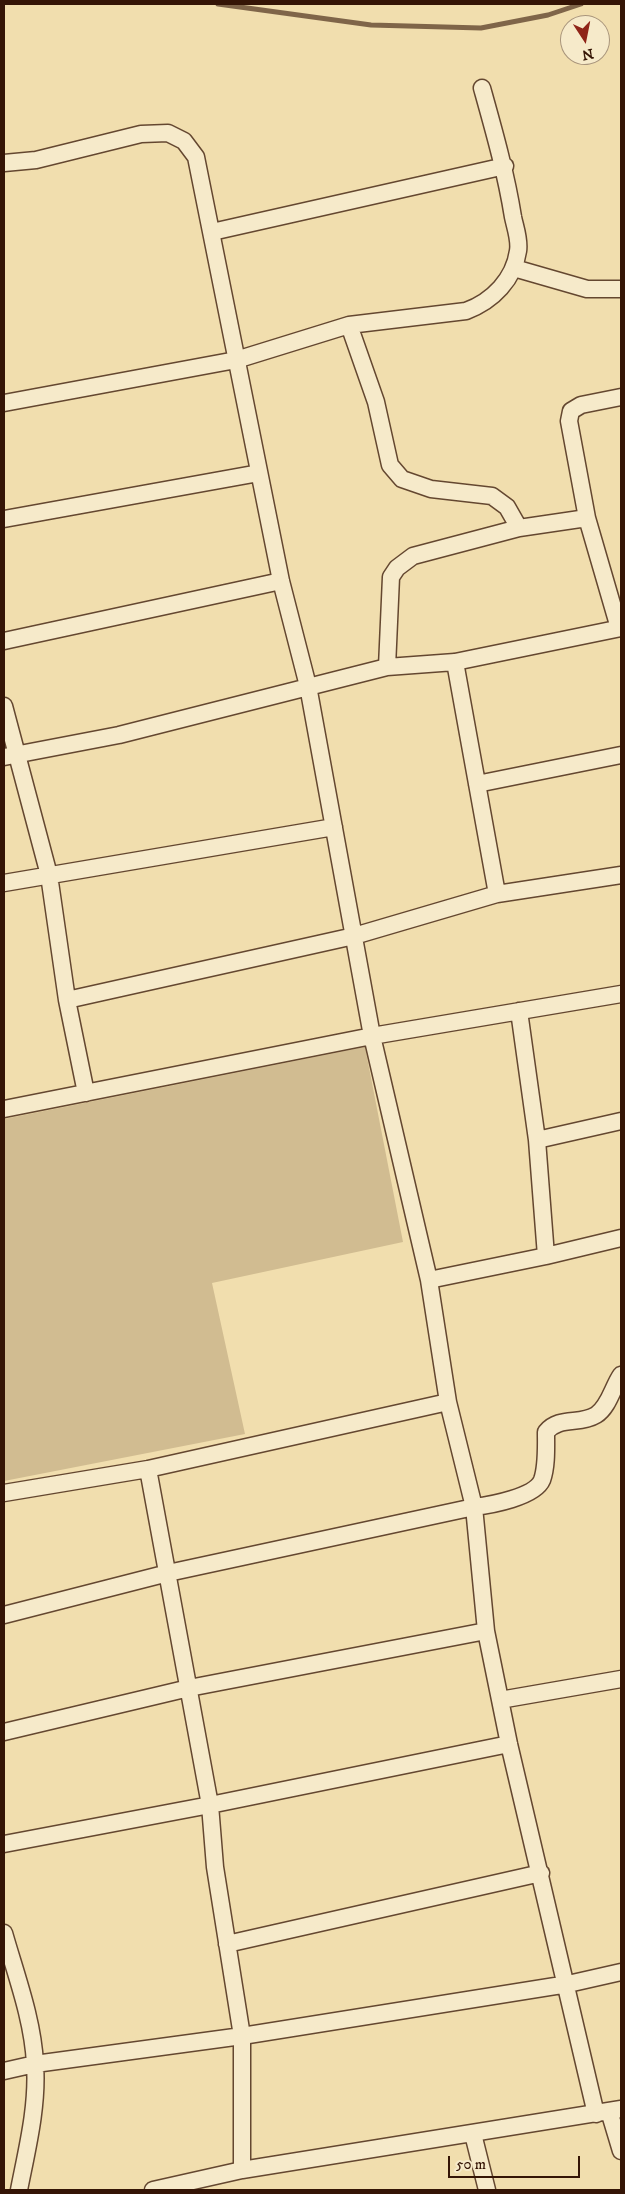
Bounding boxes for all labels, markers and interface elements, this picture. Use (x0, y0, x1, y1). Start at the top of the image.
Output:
north arrow (560, 15, 610, 65)
text: N (580, 44, 595, 64)
scale bar (450, 2146, 582, 2178)
text: 50 m (456, 2155, 486, 2174)

